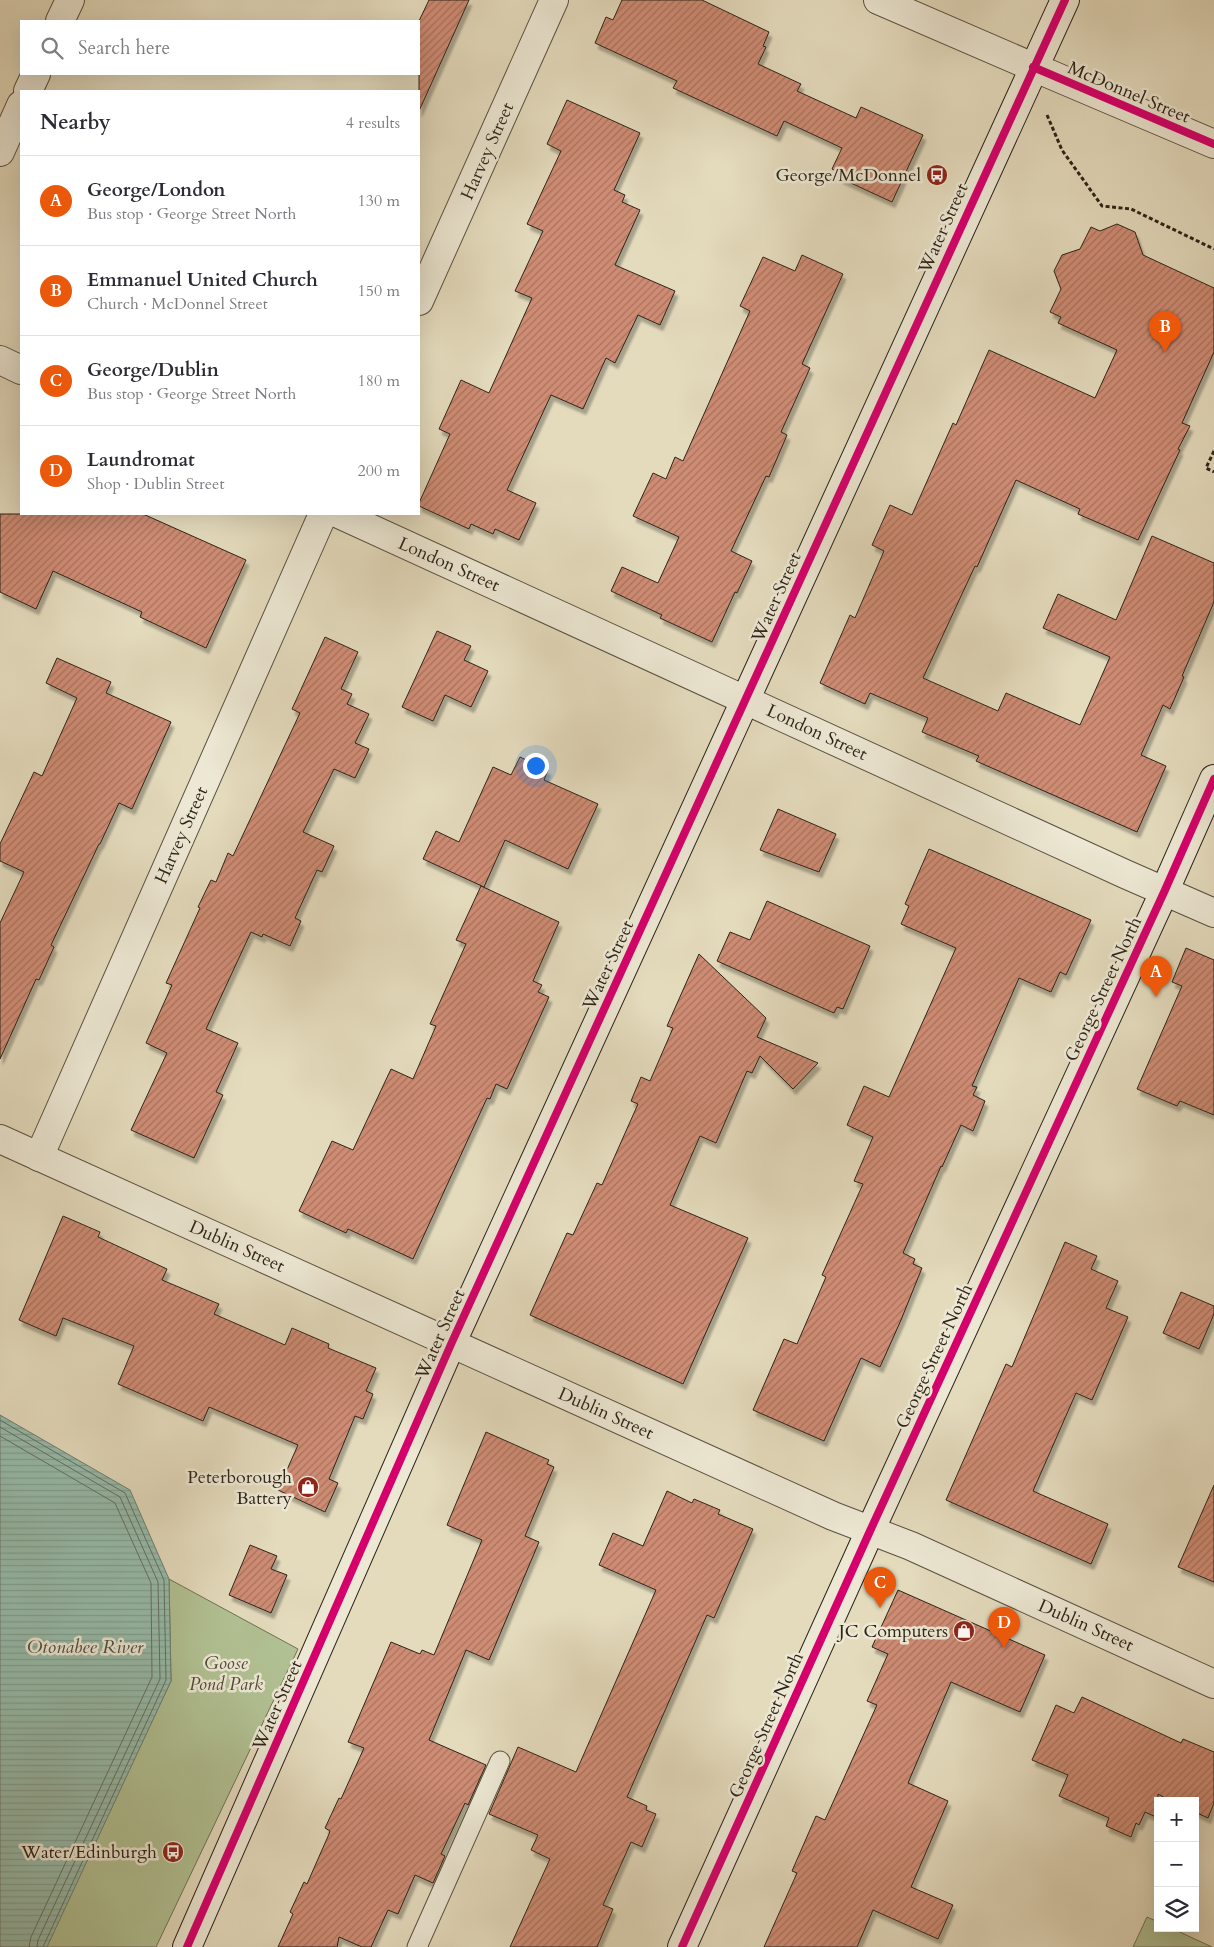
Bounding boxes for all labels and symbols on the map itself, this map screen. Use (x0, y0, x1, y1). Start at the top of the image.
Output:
street label: McDonnel Street (1064, 55, 1194, 130)
street label: Harvey Street (455, 98, 520, 204)
place label: George/McDonnel (775, 163, 921, 188)
bus stop icon: George/McDonnel (925, 163, 949, 187)
street label: Water Street (912, 179, 975, 278)
pin: B (1149, 311, 1181, 352)
street label: London Street (394, 531, 504, 598)
street label: Water Street (745, 548, 808, 647)
street label: London Street (762, 698, 872, 767)
your location (523, 753, 549, 779)
street label: Harvey Street (149, 782, 214, 888)
street label: George Street North (1059, 913, 1148, 1066)
street label: Water Street (576, 916, 640, 1015)
pin: A (1140, 956, 1172, 997)
street label: Dublin Street (185, 1214, 289, 1279)
street label: George Street North (890, 1280, 979, 1433)
street label: Water Street (409, 1285, 472, 1384)
street label: Dublin Street (554, 1381, 658, 1446)
place label: Peterborough Battery (187, 1465, 292, 1511)
shop icon: Peterborough Battery (296, 1475, 320, 1499)
pin: C (864, 1567, 896, 1608)
street label: Dublin Street (1034, 1593, 1138, 1658)
pin: D (988, 1607, 1020, 1648)
place label: JC Computers (836, 1619, 948, 1644)
shop icon: JC Computers (952, 1619, 976, 1643)
water label: Otonabee River (27, 1634, 144, 1660)
street label: George Street North (723, 1648, 810, 1802)
park label: Goose Pond Park (189, 1651, 263, 1697)
street label: Water Street (246, 1656, 309, 1755)
place label: Water/Edinburgh (20, 1840, 157, 1865)
bus stop icon: Water/Edinburgh (161, 1840, 185, 1864)

